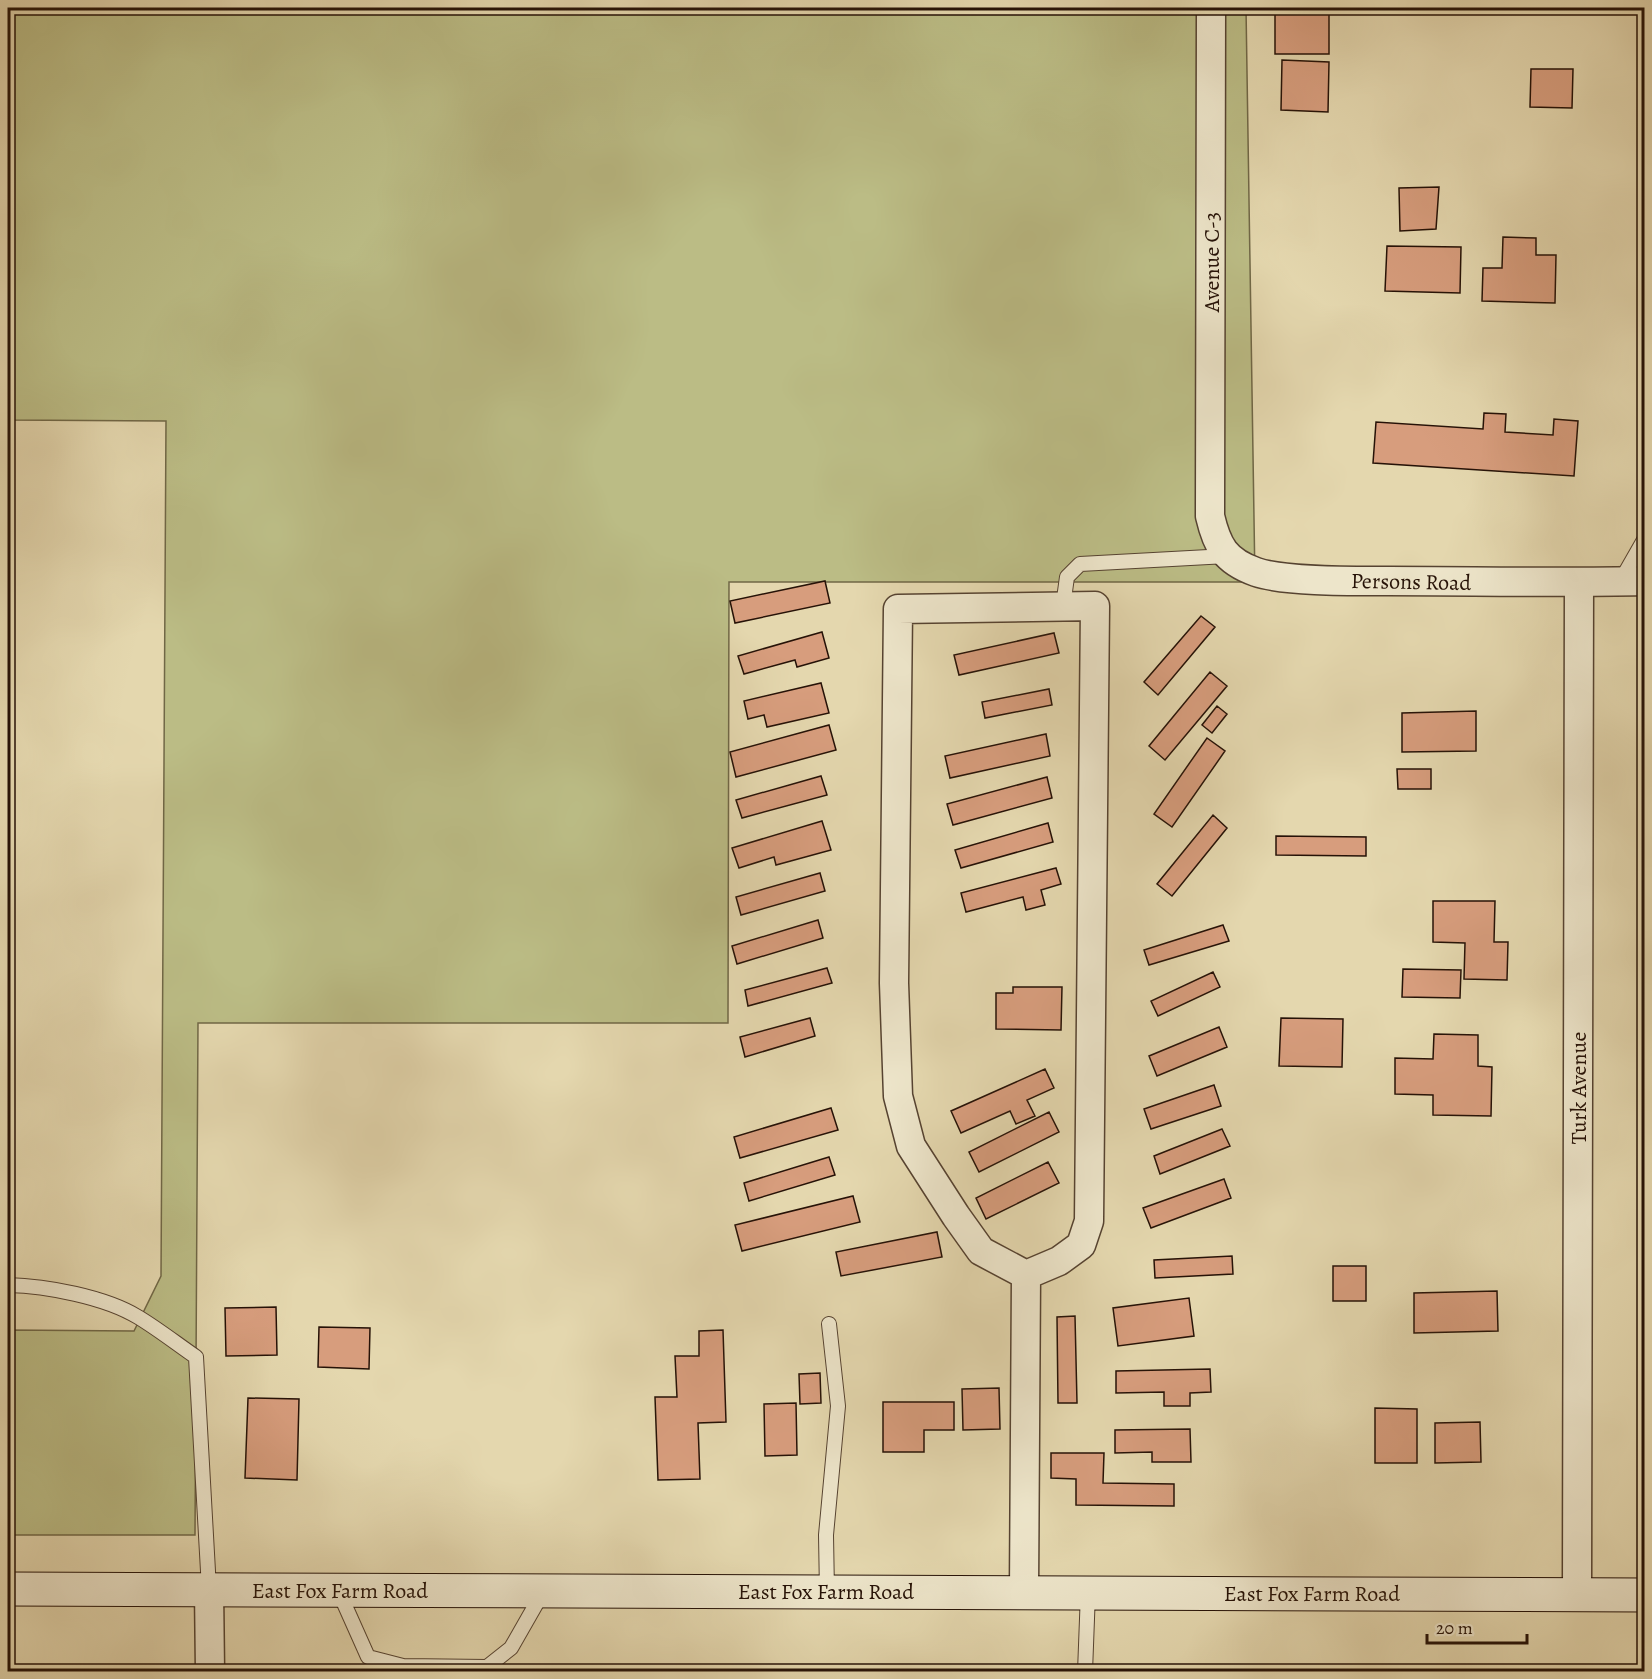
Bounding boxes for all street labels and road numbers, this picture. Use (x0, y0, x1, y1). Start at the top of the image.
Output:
street label: Avenue C-3 (1197, 212, 1227, 313)
street label: Persons Road (1351, 566, 1472, 598)
street label: Turk Avenue (1564, 1032, 1594, 1144)
street label: East Fox Farm Road (252, 1576, 428, 1606)
street label: East Fox Farm Road (738, 1577, 914, 1607)
street label: East Fox Farm Road (1224, 1579, 1400, 1609)

